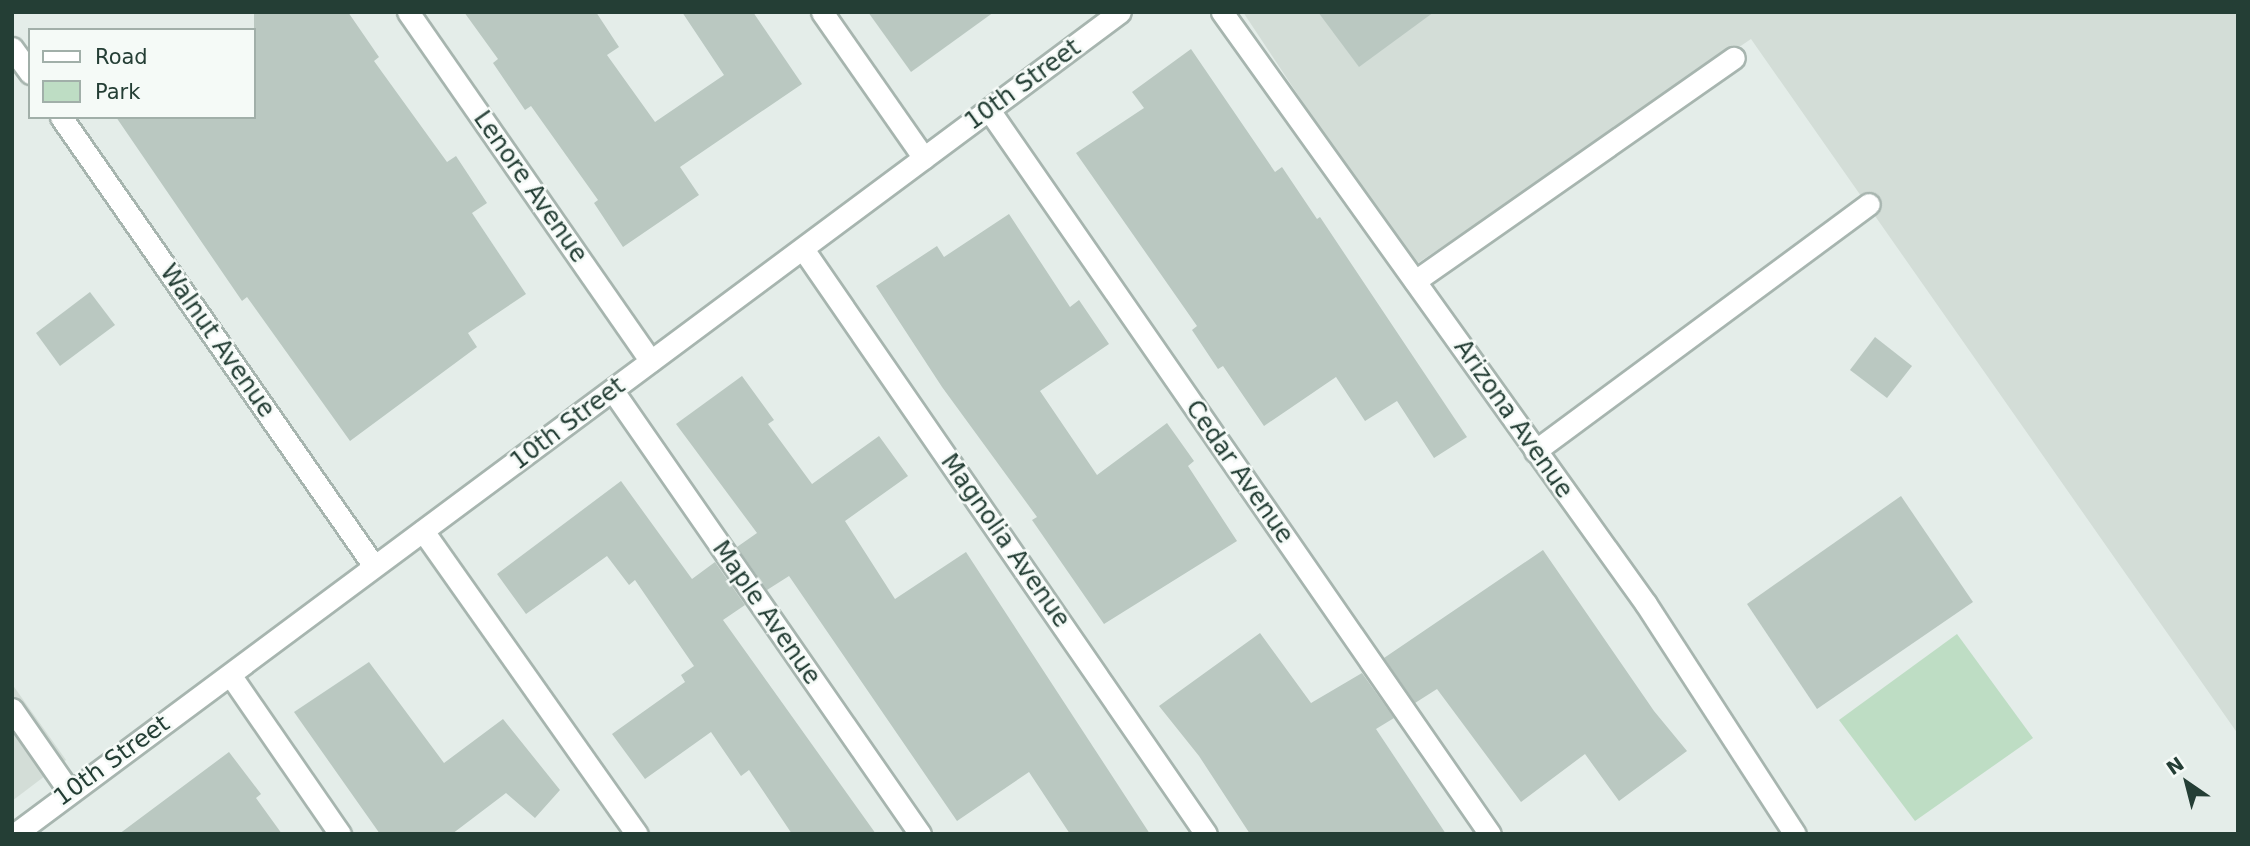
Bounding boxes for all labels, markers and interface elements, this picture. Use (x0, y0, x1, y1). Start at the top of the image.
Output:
legend (28, 28, 256, 119)
street label: 10th Street (960, 33, 1086, 137)
text: Road (95, 45, 148, 69)
text: Park (95, 80, 140, 104)
street label: Lenore Avenue (467, 106, 593, 268)
street label: Walnut Avenue (154, 259, 280, 423)
street label: Arizona Avenue (1448, 334, 1578, 504)
street label: 10th Street (505, 372, 631, 476)
street label: Cedar Avenue (1179, 395, 1299, 549)
street label: Magnolia Avenue (934, 449, 1076, 633)
street label: Maple Avenue (706, 536, 826, 690)
street label: 10th Street (49, 709, 175, 813)
north arrow (2152, 748, 2222, 818)
text: N (2162, 752, 2188, 779)

